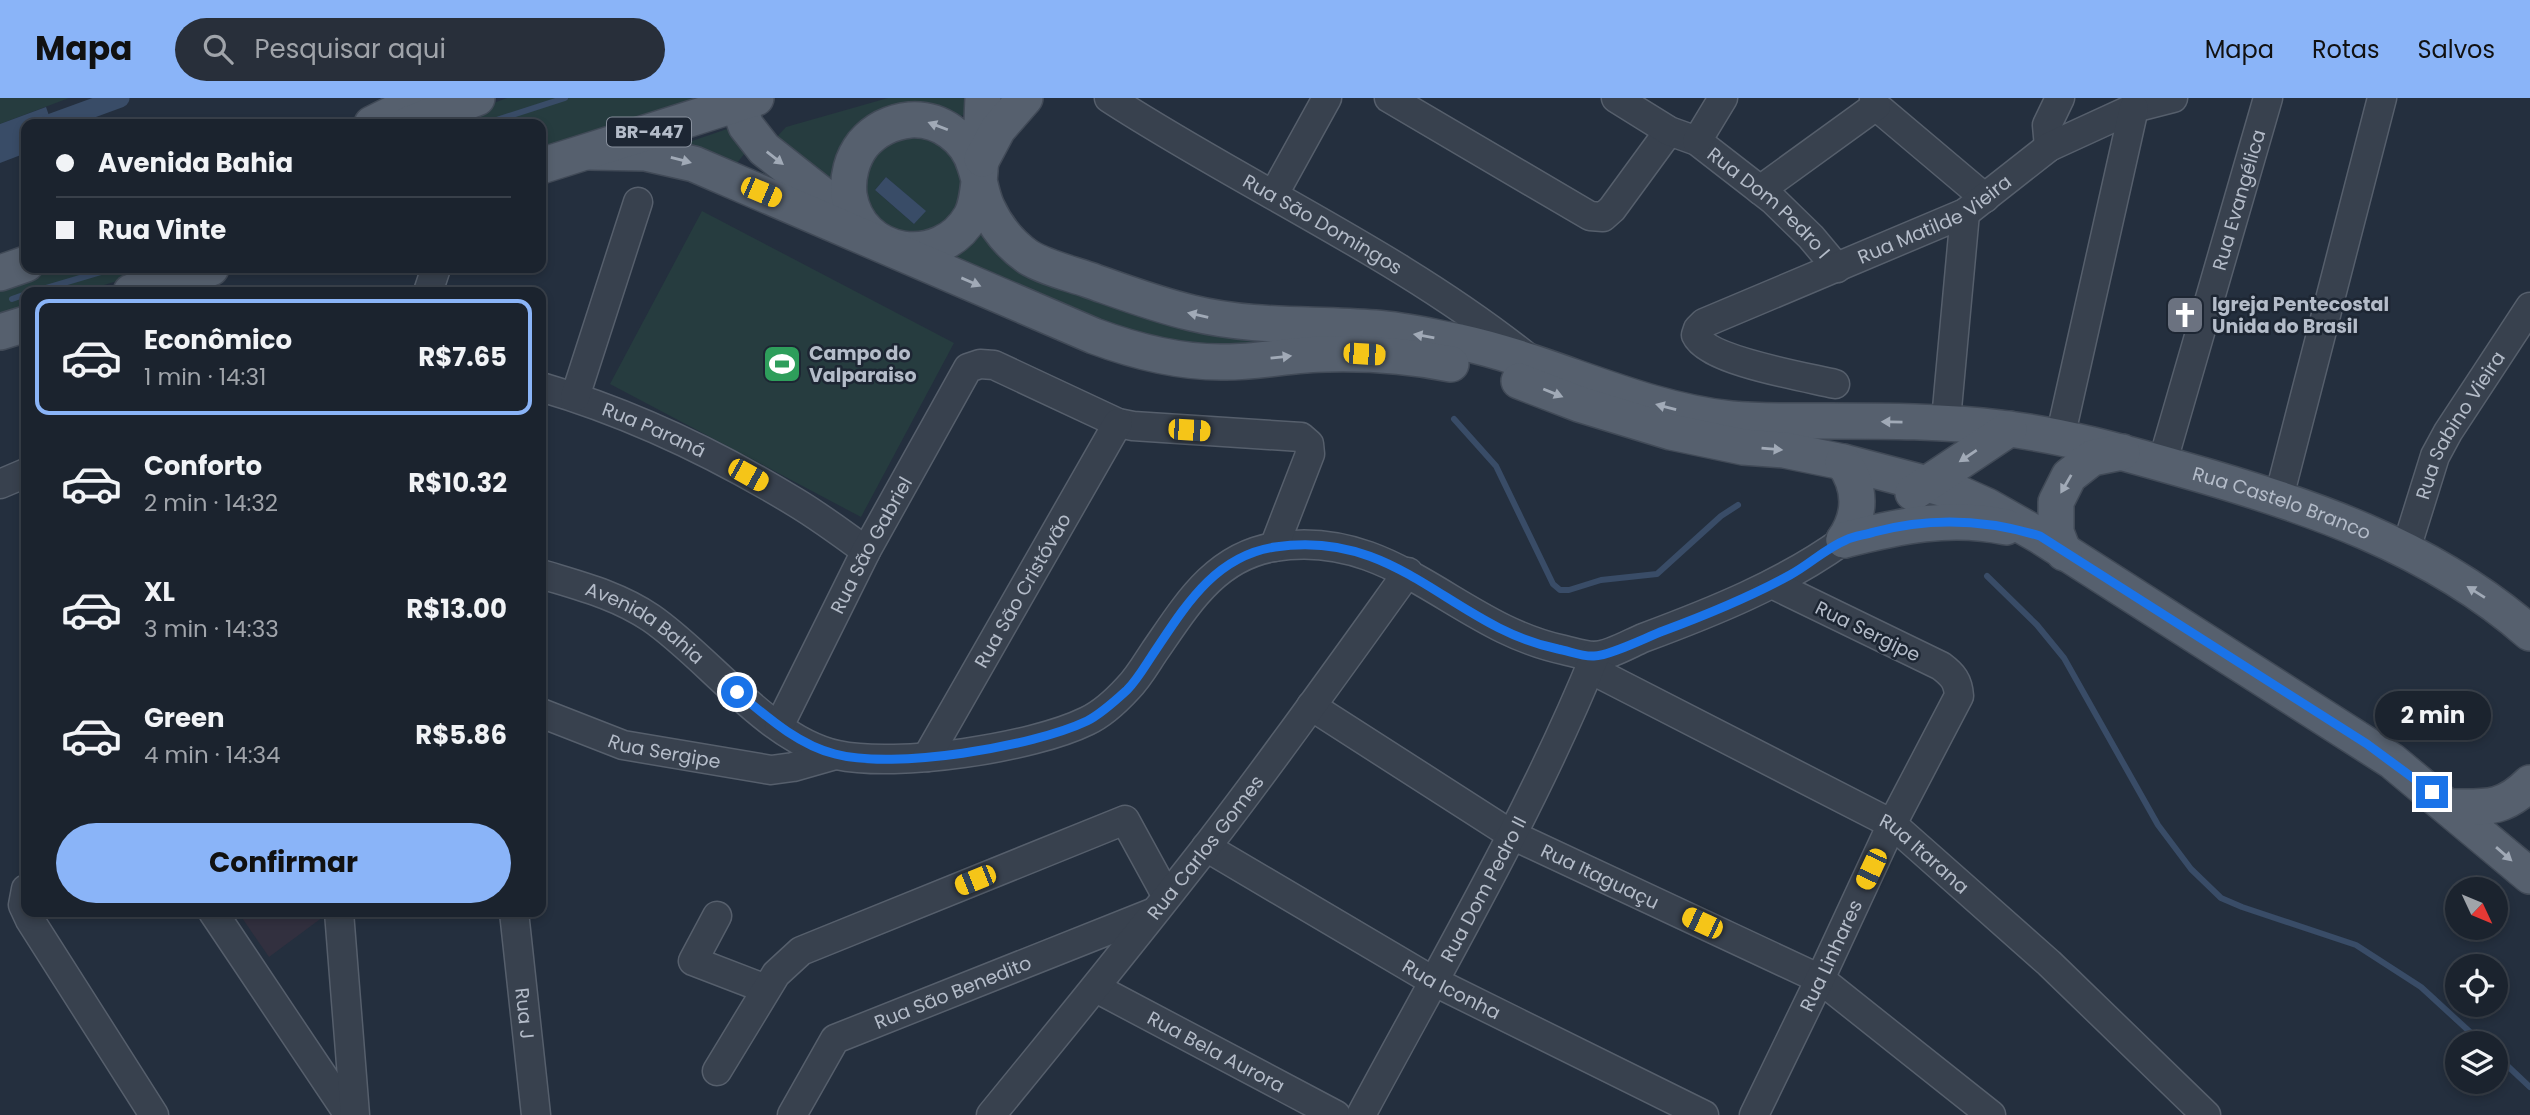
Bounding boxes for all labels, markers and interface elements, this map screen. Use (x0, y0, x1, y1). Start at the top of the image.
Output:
search box (175, 18, 665, 81)
text: Mapa (35, 25, 133, 72)
icon: search (199, 30, 237, 68)
text: Pesquisar aqui (255, 31, 446, 67)
text: Mapa (2205, 33, 2274, 66)
text: Rotas (2312, 33, 2379, 66)
text: Salvos (2417, 33, 2495, 66)
road number: BR-447 (607, 117, 691, 146)
one-way arrow (927, 120, 948, 131)
street label: Rua Evangélica (2206, 126, 2272, 274)
street label: Rua Dom Pedro I (1701, 141, 1836, 264)
text: Avenida Bahia (98, 145, 293, 181)
one-way arrow (766, 150, 784, 165)
one-way arrow (670, 155, 692, 166)
street label: Rua São Domingos (1238, 168, 1407, 281)
street label: Rua Matilde Vieira (1854, 169, 2017, 271)
car (738, 174, 785, 210)
text: Rua Vinte (98, 212, 226, 248)
one-way arrow (961, 277, 982, 288)
place label: Igreja Pentecostal Unida do Brasil (2212, 291, 2389, 340)
church icon: Igreja Pentecostal Unida do Brasil (2164, 294, 2206, 336)
one-way arrow (1187, 309, 1209, 320)
text: Econômico (144, 322, 292, 358)
icon: car (60, 326, 123, 389)
one-way arrow (1413, 330, 1435, 341)
text: R$7.65 (418, 339, 507, 375)
place label: Campo do Valparaiso (809, 340, 917, 389)
car (1343, 342, 1386, 366)
sports icon: Campo do Valparaiso (761, 343, 803, 385)
street label: Rua Sabino Vieira (2409, 346, 2512, 503)
one-way arrow (1270, 351, 1292, 362)
text: 1 min · 14:31 (144, 361, 266, 393)
one-way arrow (1542, 388, 1563, 399)
street label: Rua Paraná (598, 396, 710, 465)
one-way arrow (1655, 401, 1676, 411)
one-way arrow (1881, 416, 1903, 428)
car (1168, 418, 1211, 442)
one-way arrow (1761, 444, 1783, 455)
text: Conforto (144, 448, 262, 484)
one-way arrow (1958, 450, 1978, 463)
icon: car (60, 452, 123, 515)
car (725, 456, 772, 494)
street label: Rua Castelo Branco (2189, 460, 2375, 547)
text: R$10.32 (408, 465, 507, 501)
street label: Rua São Gabriel (824, 472, 919, 618)
one-way arrow (2060, 475, 2072, 494)
text: 2 min · 14:32 (144, 487, 278, 519)
street label: Rua São Cristóvão (968, 508, 1078, 673)
text: XL (144, 574, 175, 610)
street label: Avenida Bahia (582, 576, 710, 670)
icon: car (60, 578, 123, 641)
one-way arrow (2466, 585, 2485, 598)
text: R$13.00 (406, 591, 507, 627)
street label: Rua Sergipe (1811, 594, 1925, 669)
text: 3 min · 14:33 (144, 613, 279, 645)
route start (721, 676, 753, 708)
callout: 2 min (2374, 690, 2490, 740)
text: 2 min (2401, 699, 2465, 731)
text: Green (144, 700, 225, 736)
icon: car (60, 704, 123, 767)
text: R$5.86 (415, 717, 507, 753)
street label: Rua Sergipe (604, 727, 723, 775)
text: 4 min · 14:34 (144, 739, 281, 771)
street label: Rua Carlos Gomes (1141, 770, 1270, 926)
route end (2416, 776, 2448, 808)
street label: Rua Itarana (1875, 807, 1975, 900)
street label: Rua Dom Pedro II (1434, 812, 1533, 967)
button: Confirmar (56, 823, 511, 903)
street label: Rua Itaguaçu (1536, 837, 1663, 916)
car (1853, 846, 1890, 892)
one-way arrow (2495, 846, 2513, 862)
car (952, 862, 999, 898)
north arrow (2445, 877, 2508, 940)
map controls (2445, 877, 2508, 1094)
street label: Rua Linhares (1793, 895, 1869, 1016)
car (1679, 905, 1726, 941)
street label: Rua São Benedito (870, 949, 1035, 1036)
street label: Rua Iconha (1397, 953, 1505, 1026)
button: locate (2445, 954, 2508, 1017)
street label: Rua J (508, 986, 541, 1041)
street label: Rua Bela Aurora (1143, 1005, 1289, 1100)
button: layers (2445, 1031, 2508, 1094)

